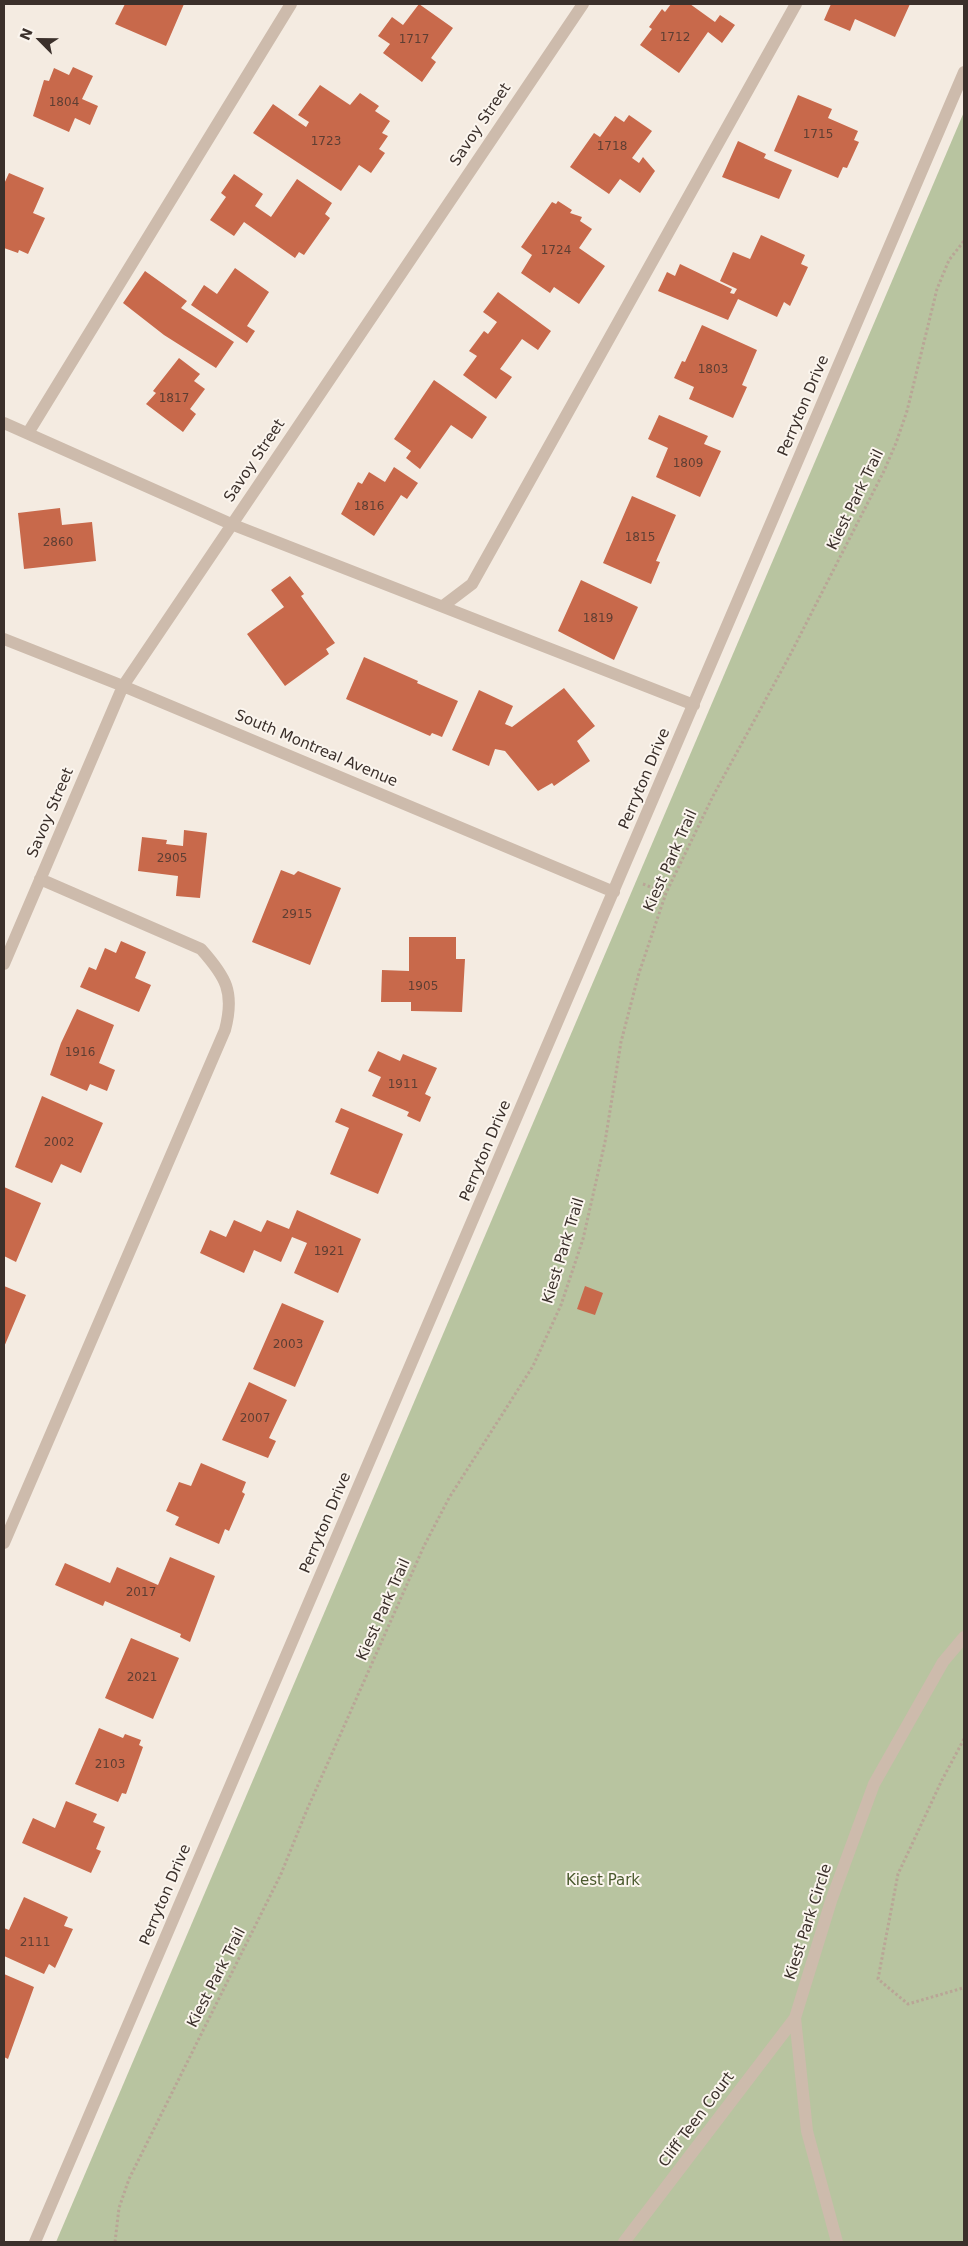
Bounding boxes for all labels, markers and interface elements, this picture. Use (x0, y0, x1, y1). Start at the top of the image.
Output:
north arrow (15, 15, 65, 65)
text: N (17, 26, 36, 43)
house number: 1712 (660, 31, 690, 45)
house number: 1717 (399, 33, 429, 47)
street label: Savoy Street (447, 80, 515, 170)
house number: 1804 (49, 96, 79, 110)
house number: 1715 (803, 128, 833, 142)
house number: 1723 (311, 135, 341, 149)
house number: 1718 (597, 140, 627, 154)
house number: 1724 (541, 244, 571, 258)
street label: Perryton Drive (775, 353, 833, 459)
house number: 1803 (698, 363, 728, 377)
house number: 1817 (159, 392, 189, 406)
street label: Savoy Street (221, 416, 289, 506)
street label: Kiest Park Trail (824, 447, 888, 553)
house number: 1809 (673, 457, 703, 471)
house number: 1816 (354, 500, 384, 514)
house number: 1815 (625, 531, 655, 545)
house number: 2860 (43, 536, 73, 550)
house number: 1819 (583, 612, 613, 626)
street label: South Montreal Avenue (232, 707, 400, 791)
street label: Perryton Drive (616, 726, 674, 832)
street label: Savoy Street (24, 765, 78, 861)
street label: Kiest Park Trail (641, 807, 701, 915)
house number: 2905 (157, 852, 187, 866)
house number: 2915 (282, 908, 312, 922)
house number: 1905 (408, 980, 438, 994)
house number: 1916 (65, 1046, 95, 1060)
house number: 1911 (388, 1078, 418, 1092)
street label: Perryton Drive (457, 1098, 515, 1204)
house number: 2002 (44, 1136, 74, 1150)
street label: Kiest Park Trail (539, 1196, 589, 1306)
house number: 1921 (314, 1245, 344, 1259)
house number: 2003 (273, 1338, 303, 1352)
house number: 2007 (240, 1412, 270, 1426)
street label: Perryton Drive (297, 1470, 355, 1576)
street label: Kiest Park Trail (354, 1556, 414, 1664)
house number: 2017 (126, 1586, 156, 1600)
house number: 2021 (127, 1671, 157, 1685)
house number: 2103 (95, 1758, 125, 1772)
street label: Perryton Drive (137, 1842, 195, 1948)
street label: Kiest Park Circle (782, 1862, 836, 1982)
park label: Kiest Park (566, 1872, 640, 1890)
street label: Kiest Park Trail (184, 1925, 250, 2031)
house number: 2111 (20, 1936, 50, 1950)
street label: Cliff Teen Court (655, 2069, 739, 2171)

